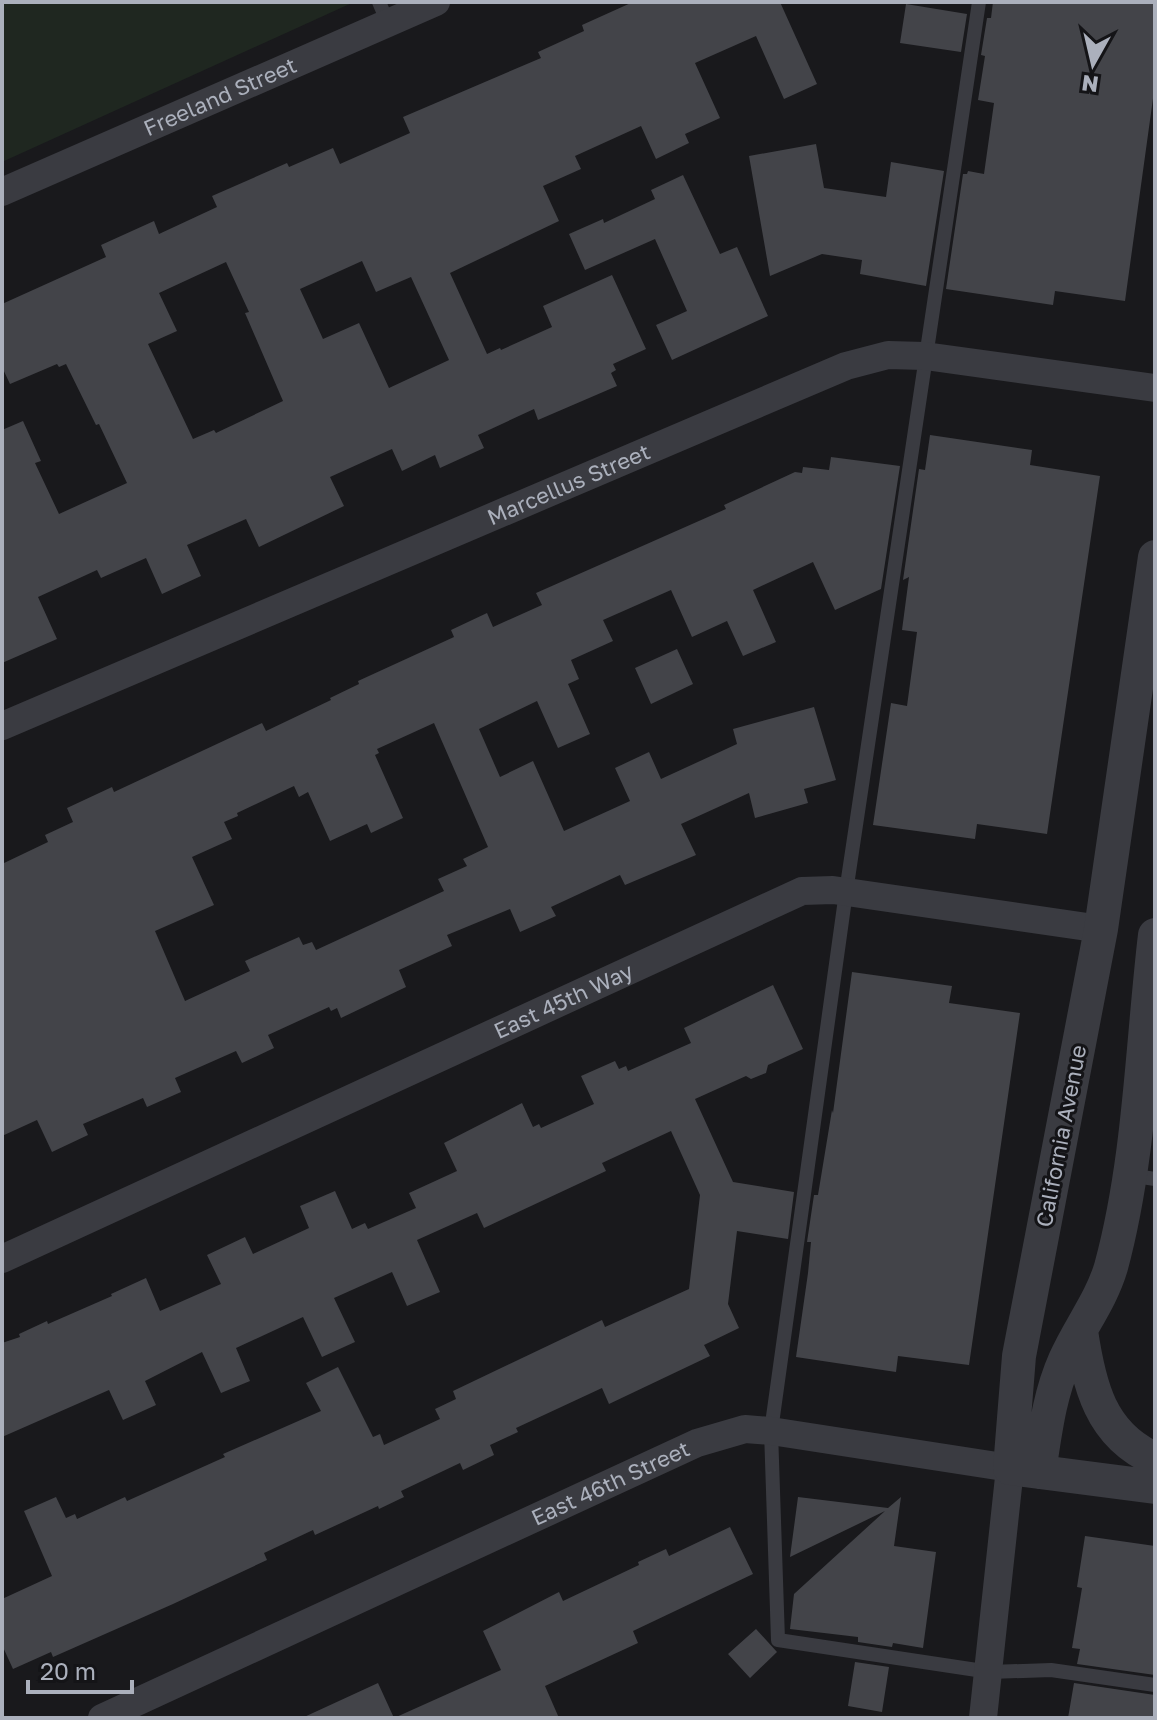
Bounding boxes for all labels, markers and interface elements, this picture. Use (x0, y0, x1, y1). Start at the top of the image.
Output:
north arrow (1053, 24, 1133, 104)
street label: Freeland Street (139, 51, 300, 141)
text: N (1080, 70, 1100, 99)
street label: Marcellus Street (483, 437, 654, 530)
street label: East 45th Way (489, 957, 637, 1044)
street label: California Avenue (1030, 1043, 1091, 1229)
street label: East 46th Street (527, 1434, 694, 1531)
scale bar (28, 1644, 132, 1694)
text: 20 m (40, 1656, 96, 1685)

